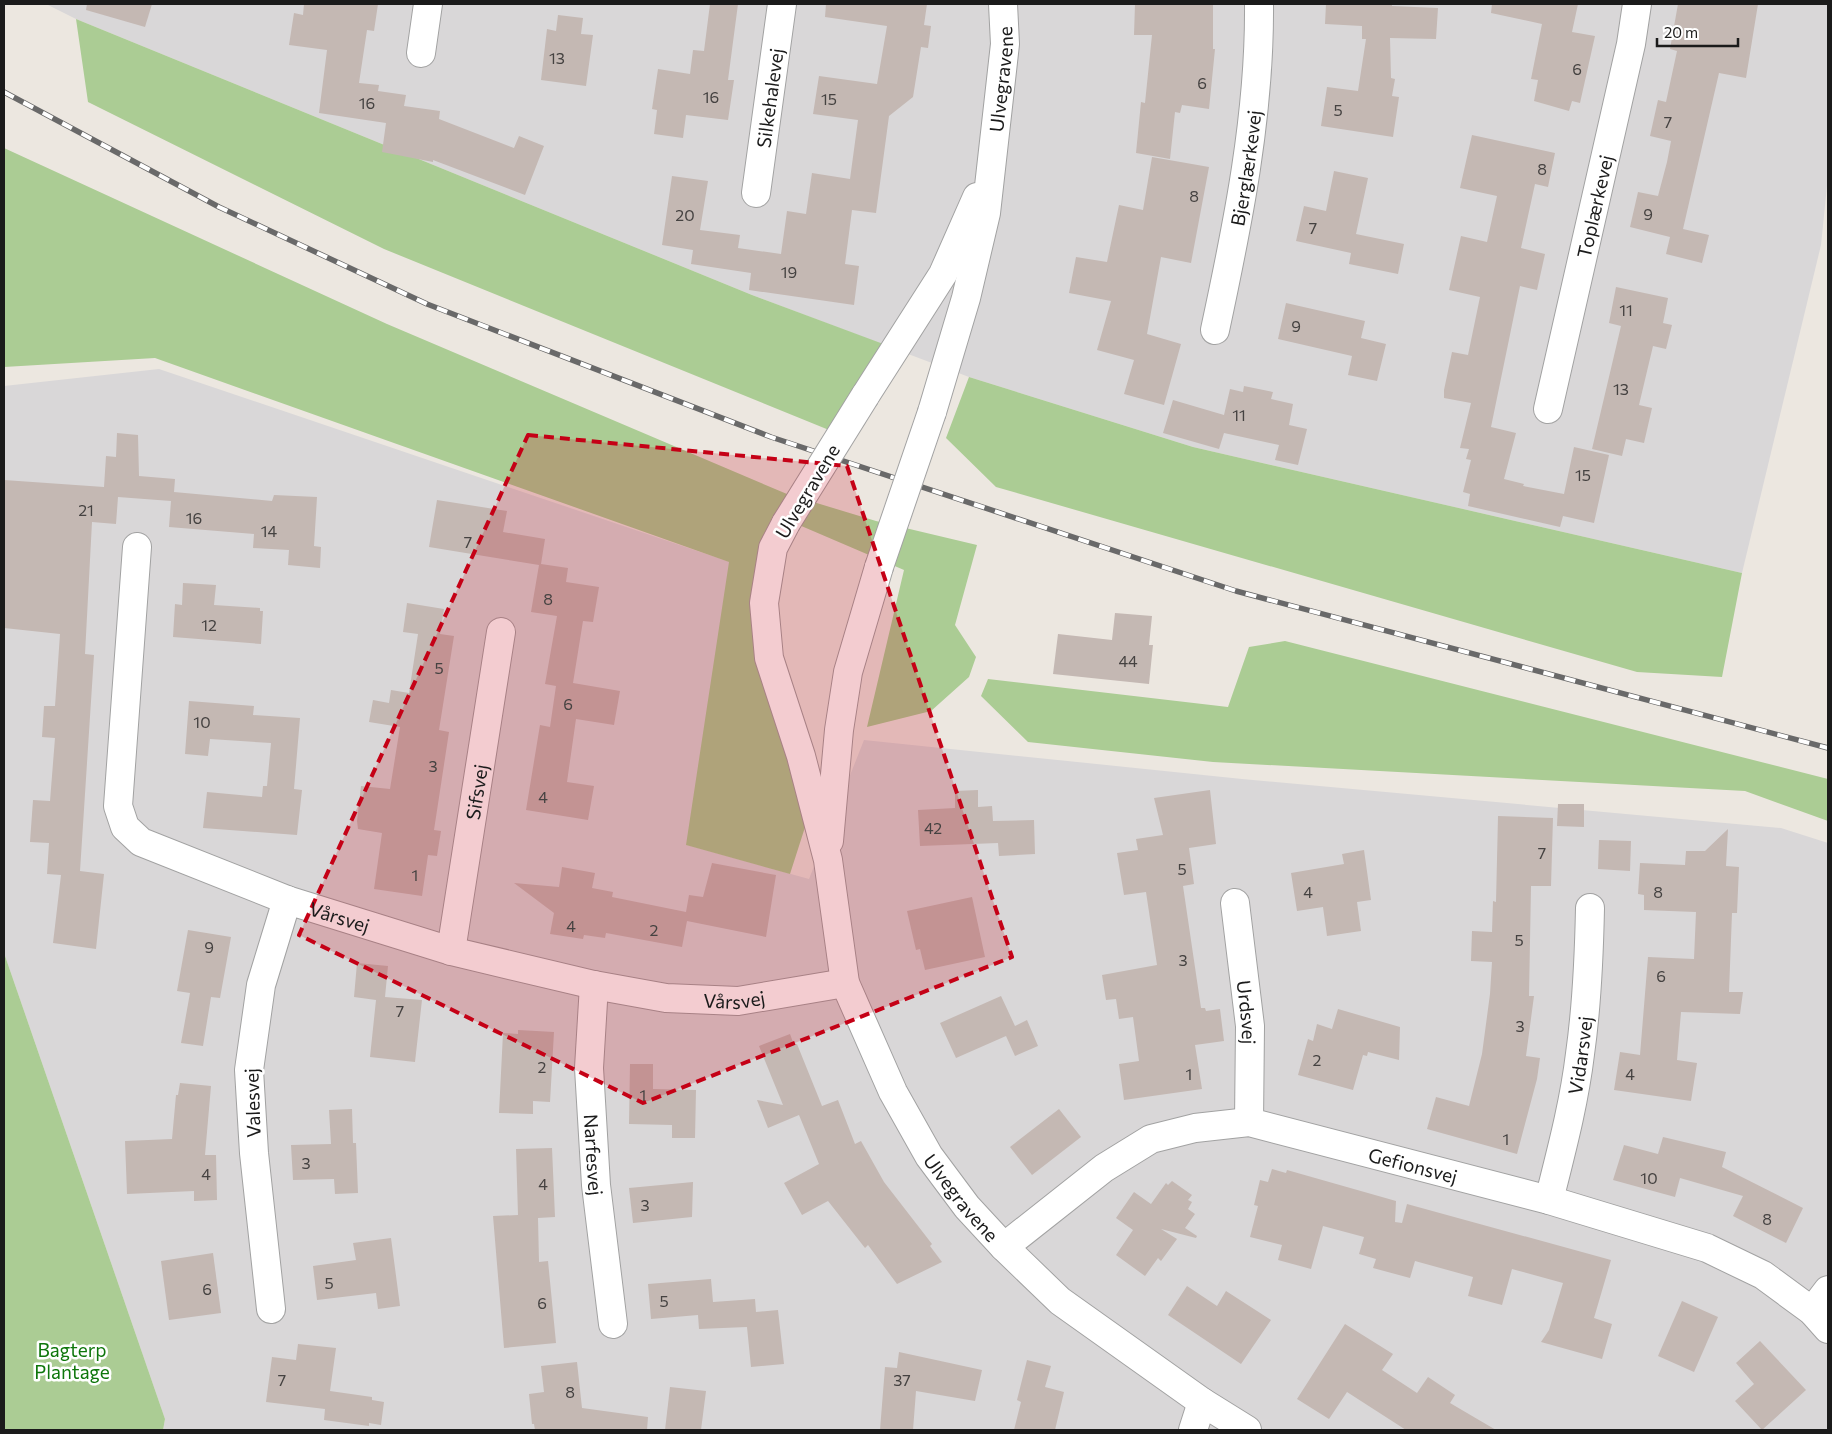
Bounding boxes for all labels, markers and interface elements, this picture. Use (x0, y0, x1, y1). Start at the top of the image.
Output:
scale bar (1657, 15, 1738, 47)
text: 20 m (1664, 23, 1698, 41)
street label: Ulvegravene (984, 26, 1017, 133)
street label: Silkehalevej (751, 47, 787, 149)
house number: 13 (549, 48, 565, 67)
house number: 6 (1572, 59, 1582, 78)
house number: 6 (1197, 73, 1207, 92)
house number: 16 (703, 87, 719, 106)
house number: 15 (821, 89, 837, 108)
house number: 16 (359, 93, 375, 112)
house number: 5 (1333, 100, 1343, 119)
street label: Bjerglærkevej (1225, 109, 1265, 228)
house number: 7 (1664, 112, 1672, 131)
street label: Toplærkevej (1571, 152, 1617, 260)
house number: 8 (1537, 159, 1547, 178)
house number: 8 (1189, 186, 1199, 205)
house number: 9 (1643, 204, 1653, 223)
house number: 20 (675, 205, 695, 224)
house number: 7 (1309, 218, 1317, 237)
house number: 19 (781, 262, 797, 281)
house number: 11 (1619, 300, 1633, 319)
house number: 9 (1291, 316, 1301, 335)
house number: 13 (1613, 379, 1629, 398)
house number: 11 (1232, 405, 1246, 424)
street label: Ulvegravene (770, 440, 844, 542)
house number: 15 (1575, 465, 1591, 484)
house number: 21 (78, 500, 94, 519)
house number: 16 (186, 508, 202, 527)
house number: 14 (261, 521, 278, 540)
house number: 7 (464, 532, 472, 551)
house number: 8 (543, 589, 553, 608)
house number: 12 (201, 615, 217, 634)
house number: 44 (1118, 651, 1138, 670)
house number: 5 (434, 658, 444, 677)
house number: 6 (563, 694, 573, 713)
house number: 10 (193, 712, 211, 731)
house number: 3 (428, 756, 438, 775)
street label: Sifsvej (460, 762, 492, 821)
house number: 4 (538, 787, 548, 806)
house number: 42 (924, 818, 942, 837)
house number: 7 (1538, 843, 1546, 862)
house number: 5 (1177, 859, 1187, 878)
house number: 1 (412, 865, 418, 884)
house number: 4 (1303, 882, 1313, 901)
house number: 8 (1653, 882, 1663, 901)
street label: Vårsvej (307, 896, 373, 937)
house number: 4 (566, 916, 576, 935)
house number: 2 (650, 920, 659, 939)
house number: 5 (1514, 930, 1524, 949)
house number: 9 (204, 937, 214, 956)
house number: 3 (1178, 950, 1188, 969)
house number: 6 (1656, 966, 1666, 985)
street label: Urdsvej (1233, 979, 1262, 1045)
street label: Vårsvej (703, 985, 767, 1013)
house number: 7 (396, 1001, 404, 1020)
street label: Vidarsvej (1562, 1015, 1596, 1096)
house number: 3 (1515, 1016, 1525, 1035)
house number: 2 (1313, 1050, 1322, 1069)
house number: 2 (538, 1057, 547, 1076)
house number: 1 (1186, 1064, 1192, 1083)
house number: 4 (1625, 1064, 1635, 1083)
street label: Valesvej (239, 1068, 265, 1138)
house number: 1 (640, 1085, 646, 1104)
street label: Narfesvej (580, 1113, 609, 1197)
house number: 1 (1503, 1129, 1509, 1148)
street label: Gefionsvej (1366, 1142, 1460, 1187)
street label: Ulvegravene (920, 1149, 1004, 1246)
house number: 3 (301, 1153, 311, 1172)
house number: 4 (201, 1164, 211, 1183)
house number: 10 (1640, 1168, 1658, 1187)
house number: 4 (538, 1174, 548, 1193)
house number: 3 (640, 1195, 650, 1214)
house number: 8 (1762, 1209, 1772, 1228)
house number: 5 (324, 1273, 334, 1292)
house number: 6 (202, 1279, 212, 1298)
house number: 5 (659, 1291, 669, 1310)
house number: 6 (537, 1293, 547, 1312)
park label: Bagterp Plantage (34, 1338, 110, 1383)
house number: 7 (278, 1370, 286, 1389)
house number: 37 (893, 1370, 911, 1389)
house number: 8 (565, 1382, 575, 1401)

